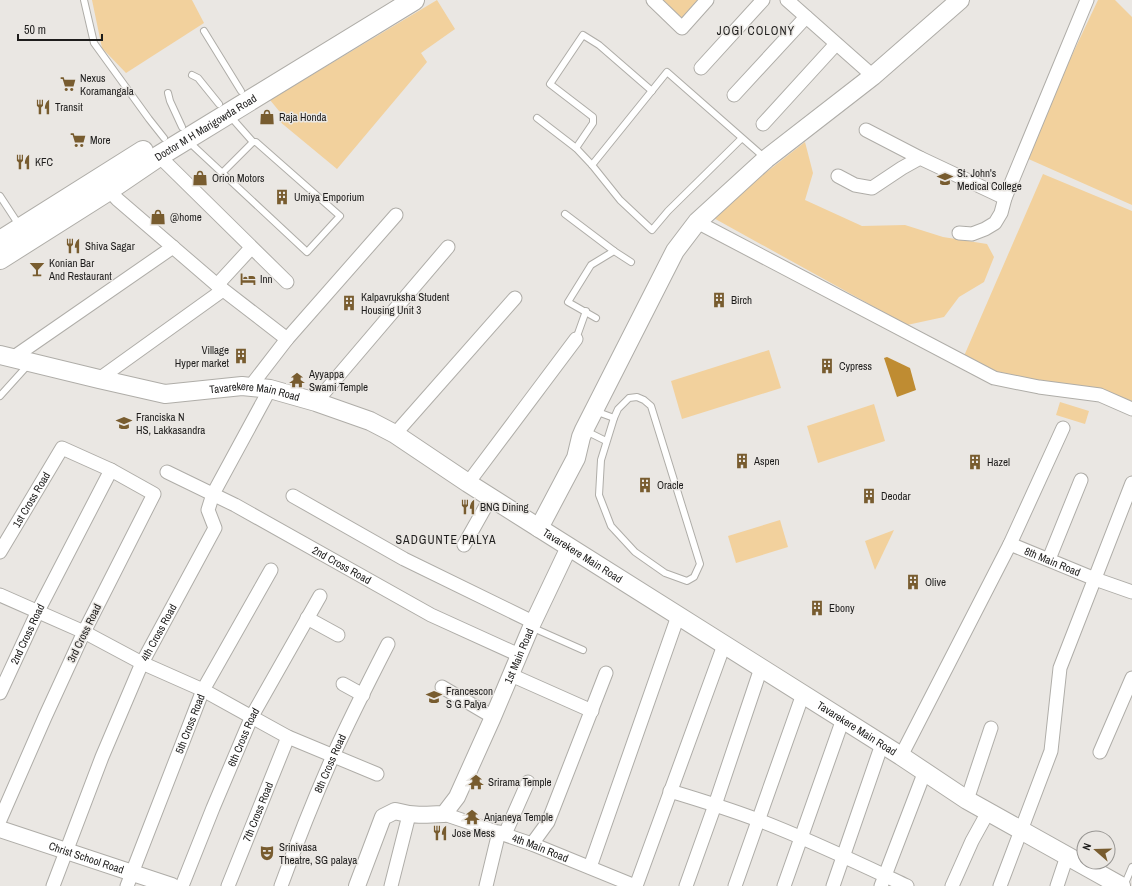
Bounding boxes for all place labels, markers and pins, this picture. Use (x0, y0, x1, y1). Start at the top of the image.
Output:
place label: Nexus Koramangala (80, 71, 134, 98)
supermarket icon: Nexus Koramangala (59, 75, 77, 93)
restaurant icon: Transit (34, 98, 52, 116)
place label: Transit (55, 100, 83, 114)
shop icon: Raja Honda (258, 108, 276, 126)
place label: Raja Honda (279, 110, 327, 124)
supermarket icon: More (69, 131, 87, 149)
place label: More (90, 133, 111, 147)
restaurant icon: KFC (14, 153, 32, 171)
place label: KFC (35, 155, 54, 169)
place label: St. John's Medical College (957, 166, 1022, 193)
shop icon: Orion Motors (191, 169, 209, 187)
school or university icon: St. John's Medical College (936, 170, 954, 188)
place label: Orion Motors (212, 171, 265, 185)
building icon: Umiya Emporium (273, 188, 291, 206)
place label: Umiya Emporium (294, 190, 364, 204)
shop icon: @home (149, 208, 167, 226)
place label: @home (170, 210, 202, 224)
restaurant icon: Shiva Sagar (64, 237, 82, 255)
place label: Shiva Sagar (85, 239, 135, 253)
place label: Konian Bar And Restaurant (48, 256, 112, 283)
bar icon: Konian Bar And Restaurant (28, 260, 46, 278)
hotel icon: Inn (239, 270, 257, 288)
place label: Inn (260, 272, 273, 286)
place label: Kalpavruksha Student Housing Unit 3 (361, 290, 450, 317)
building icon: Birch (710, 291, 728, 309)
place label: Birch (731, 293, 752, 307)
building icon: Kalpavruksha Student Housing Unit 3 (340, 294, 358, 312)
place label: Village Hyper market (175, 343, 229, 370)
building icon: Village Hyper market (232, 347, 250, 365)
building icon: Cypress (818, 357, 836, 375)
place label: Cypress (839, 359, 873, 373)
place label: Ayyappa Swami Temple (308, 367, 368, 394)
temple icon: Ayyappa Swami Temple (288, 371, 306, 389)
place label: Franciska N HS, Lakkasandra (136, 410, 205, 437)
school or university icon: Franciska N HS, Lakkasandra (115, 414, 133, 432)
building icon: Aspen (733, 452, 751, 470)
building icon: Hazel (966, 453, 984, 471)
place label: Aspen (753, 454, 780, 468)
place label: Hazel (987, 455, 1010, 469)
building icon: Oracle (636, 476, 654, 494)
place label: Oracle (657, 478, 684, 492)
building icon: Deodar (860, 487, 878, 505)
place label: Deodar (881, 489, 911, 503)
restaurant icon: BNG Dining (459, 498, 477, 516)
place label: BNG Dining (480, 500, 529, 514)
building icon: Olive (904, 573, 922, 591)
place label: Olive (925, 575, 946, 589)
building icon: Ebony (808, 599, 826, 617)
place label: Ebony (829, 601, 855, 615)
place label: Francescon S G Palya (446, 684, 493, 711)
school or university icon: Francescon S G Palya (425, 688, 443, 706)
temple icon: Srirama Temple (467, 773, 485, 791)
place label: Srirama Temple (488, 775, 552, 789)
temple icon: Anjaneya Temple (463, 808, 481, 826)
place label: Anjaneya Temple (483, 810, 553, 824)
restaurant icon: Jose Mess (431, 824, 449, 842)
place label: Jose Mess (452, 826, 496, 840)
place label: Srinivasa Theatre, SG palaya (279, 840, 357, 867)
theatre icon: Srinivasa Theatre, SG palaya (258, 844, 276, 862)

